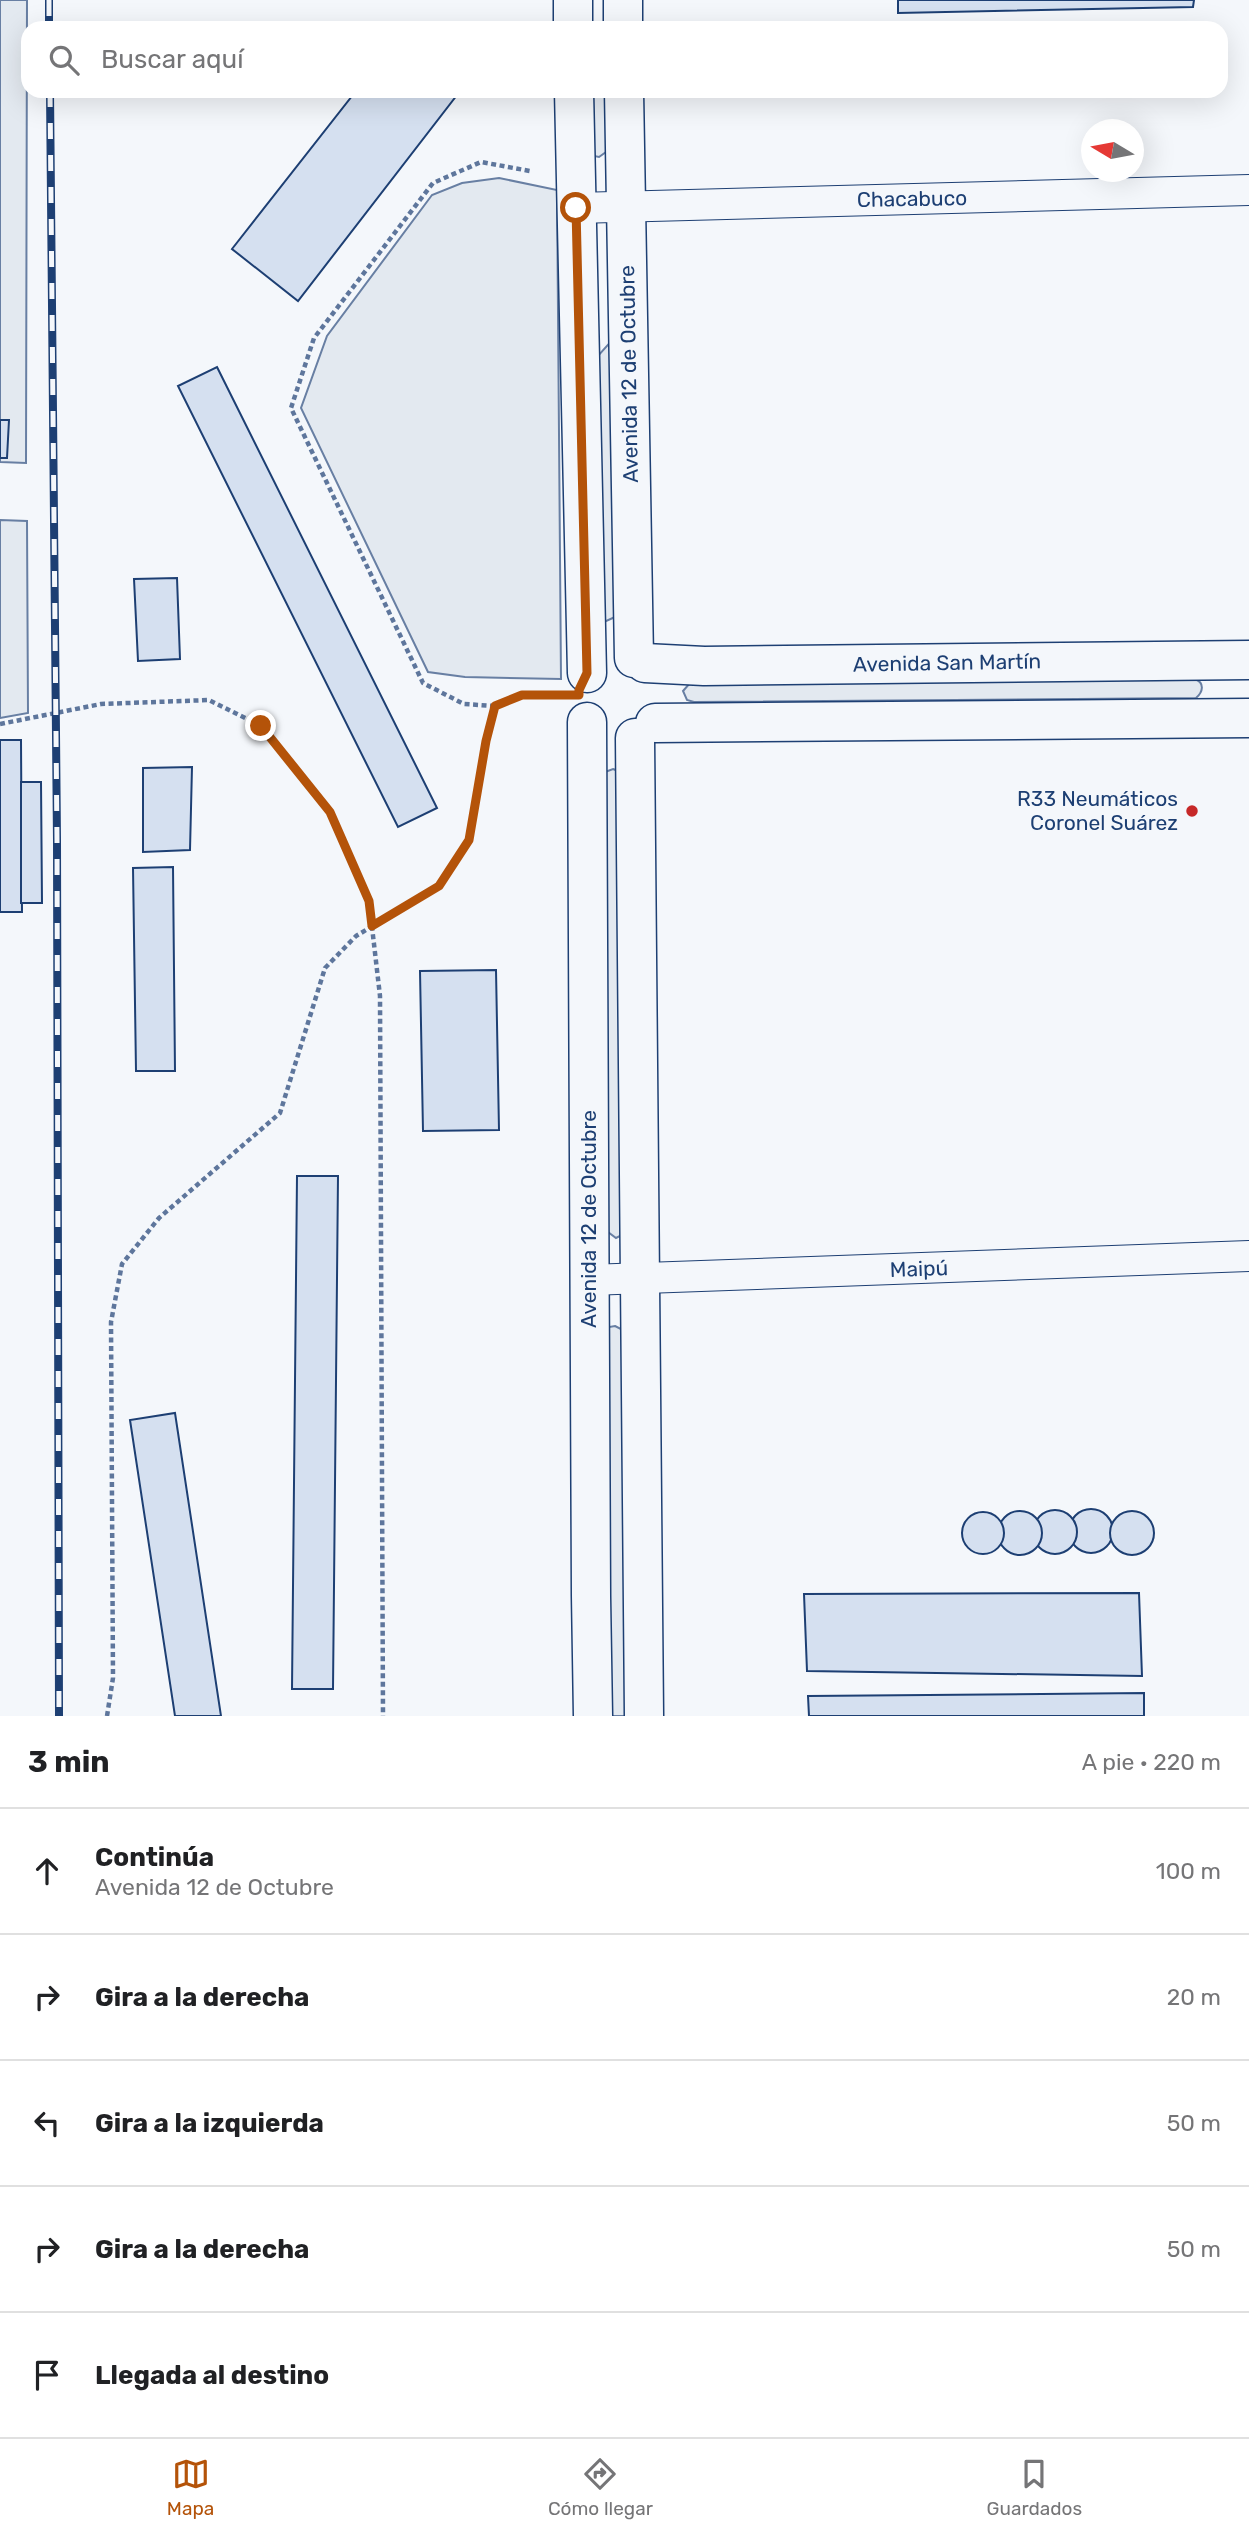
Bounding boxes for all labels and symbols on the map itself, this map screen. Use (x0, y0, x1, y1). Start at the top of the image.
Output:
north arrow (1081, 119, 1144, 182)
street label: Chacabuco (857, 185, 967, 212)
route start (560, 192, 591, 223)
street label: Avenida 12 de Octubre (614, 265, 643, 483)
street label: Avenida San Martín (853, 648, 1041, 677)
route end (245, 710, 276, 741)
place label: R33 Neumáticos Coronel Suárez (1017, 786, 1178, 835)
marker: R33 Neumáticos Coronel Suárez (1184, 803, 1200, 819)
street label: Avenida 12 de Octubre (576, 1110, 601, 1328)
street label: Maipú (889, 1255, 949, 1282)

